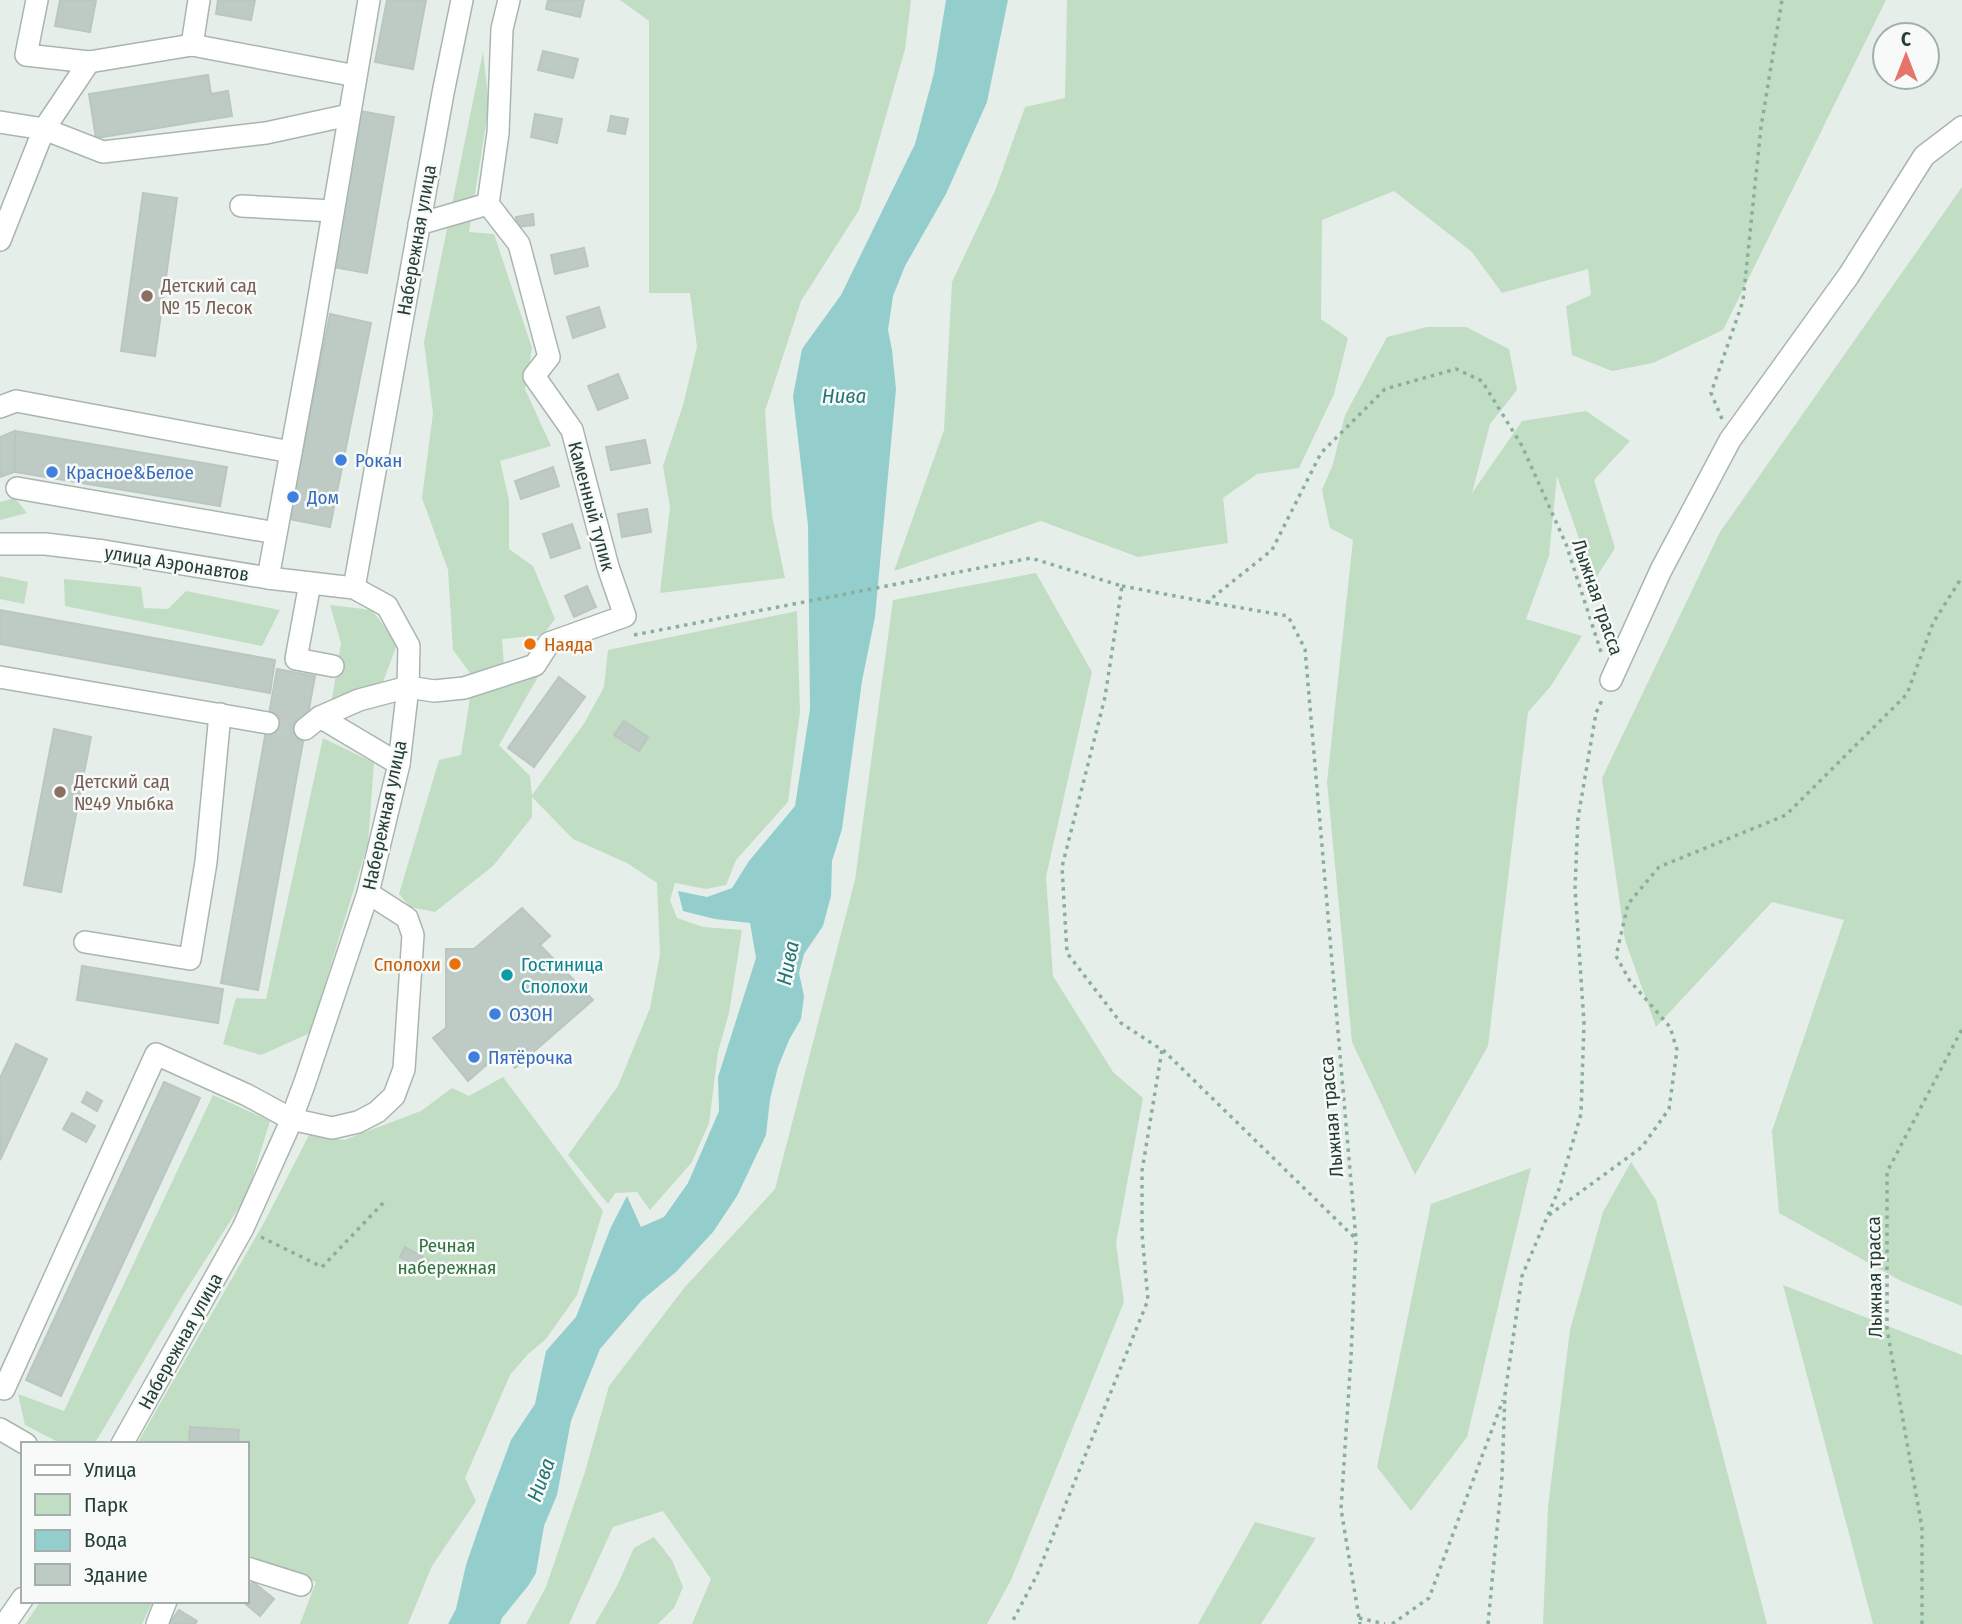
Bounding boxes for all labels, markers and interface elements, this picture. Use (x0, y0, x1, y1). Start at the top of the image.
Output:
north arrow (1871, 21, 1941, 91)
text: С (1901, 28, 1911, 51)
street label: Набережная улица (392, 163, 441, 317)
place label: Детский сад № 15 Лесок (160, 274, 257, 319)
marker: Детский сад № 15 Лесок (139, 288, 155, 304)
water label: Нива (822, 383, 866, 409)
street label: Каменный тупик (563, 439, 620, 574)
place label: Рокан (355, 449, 402, 472)
marker: Рокан (333, 452, 349, 468)
place label: Красное&Белое (66, 461, 194, 484)
marker: Красное&Белое (44, 464, 60, 480)
place label: Дом (306, 486, 339, 509)
marker: Дом (285, 489, 301, 505)
street label: Лыжная трасса (1567, 536, 1628, 658)
street label: улица Аэронавтов (103, 541, 251, 586)
place label: Наяда (544, 633, 593, 656)
marker: Наяда (522, 636, 538, 652)
street label: Набережная улица (357, 738, 412, 892)
place label: Детский сад №49 Улыбка (73, 770, 174, 815)
marker: Детский сад №49 Улыбка (52, 784, 68, 800)
water label: Нива (771, 939, 805, 987)
place label: Сполохи (374, 953, 441, 976)
place label: Гостиница Сполохи (521, 953, 604, 998)
marker: Сполохи (447, 956, 463, 972)
marker: Гостиница Сполохи (499, 967, 515, 983)
place label: ОЗОН (509, 1003, 553, 1026)
marker: ОЗОН (487, 1006, 503, 1022)
place label: Пятёрочка (488, 1046, 573, 1069)
marker: Пятёрочка (466, 1049, 482, 1065)
street label: Лыжная трасса (1315, 1056, 1348, 1178)
street label: Лыжная трасса (1862, 1216, 1887, 1338)
park label: Речная набережная (397, 1234, 497, 1279)
street label: Набережная улица (133, 1269, 227, 1414)
legend (21, 1442, 248, 1603)
water label: Нива (521, 1455, 561, 1505)
text: Улица (83, 1457, 137, 1483)
text: Парк (84, 1492, 128, 1518)
text: Вода (84, 1527, 127, 1553)
text: Здание (84, 1562, 148, 1588)

